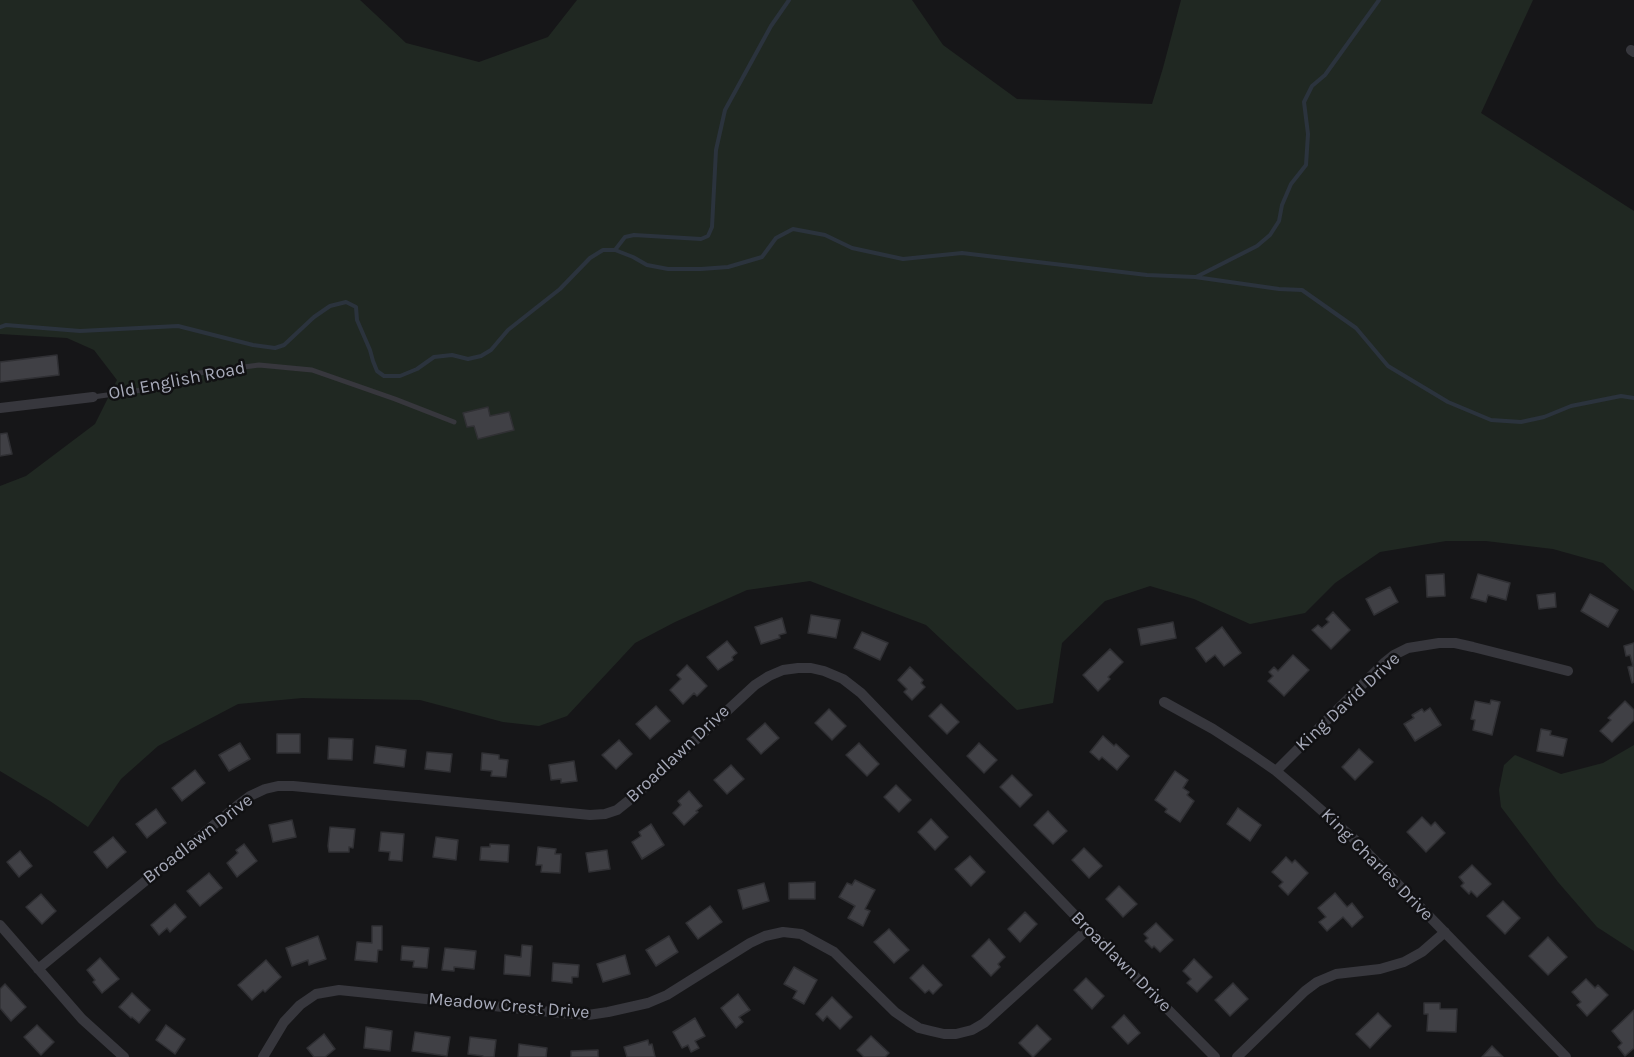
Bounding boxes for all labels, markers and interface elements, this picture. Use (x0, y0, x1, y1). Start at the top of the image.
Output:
street label: Old English Road (107, 357, 247, 405)
street label: King David Drive (1291, 648, 1405, 756)
street label: Broadlawn Drive (622, 701, 734, 807)
street label: Broadlawn Drive (139, 789, 257, 889)
street label: King Charles Drive (1316, 804, 1438, 926)
street label: Broadlawn Drive (1066, 907, 1176, 1017)
street label: Meadow Crest Drive (428, 988, 590, 1024)

